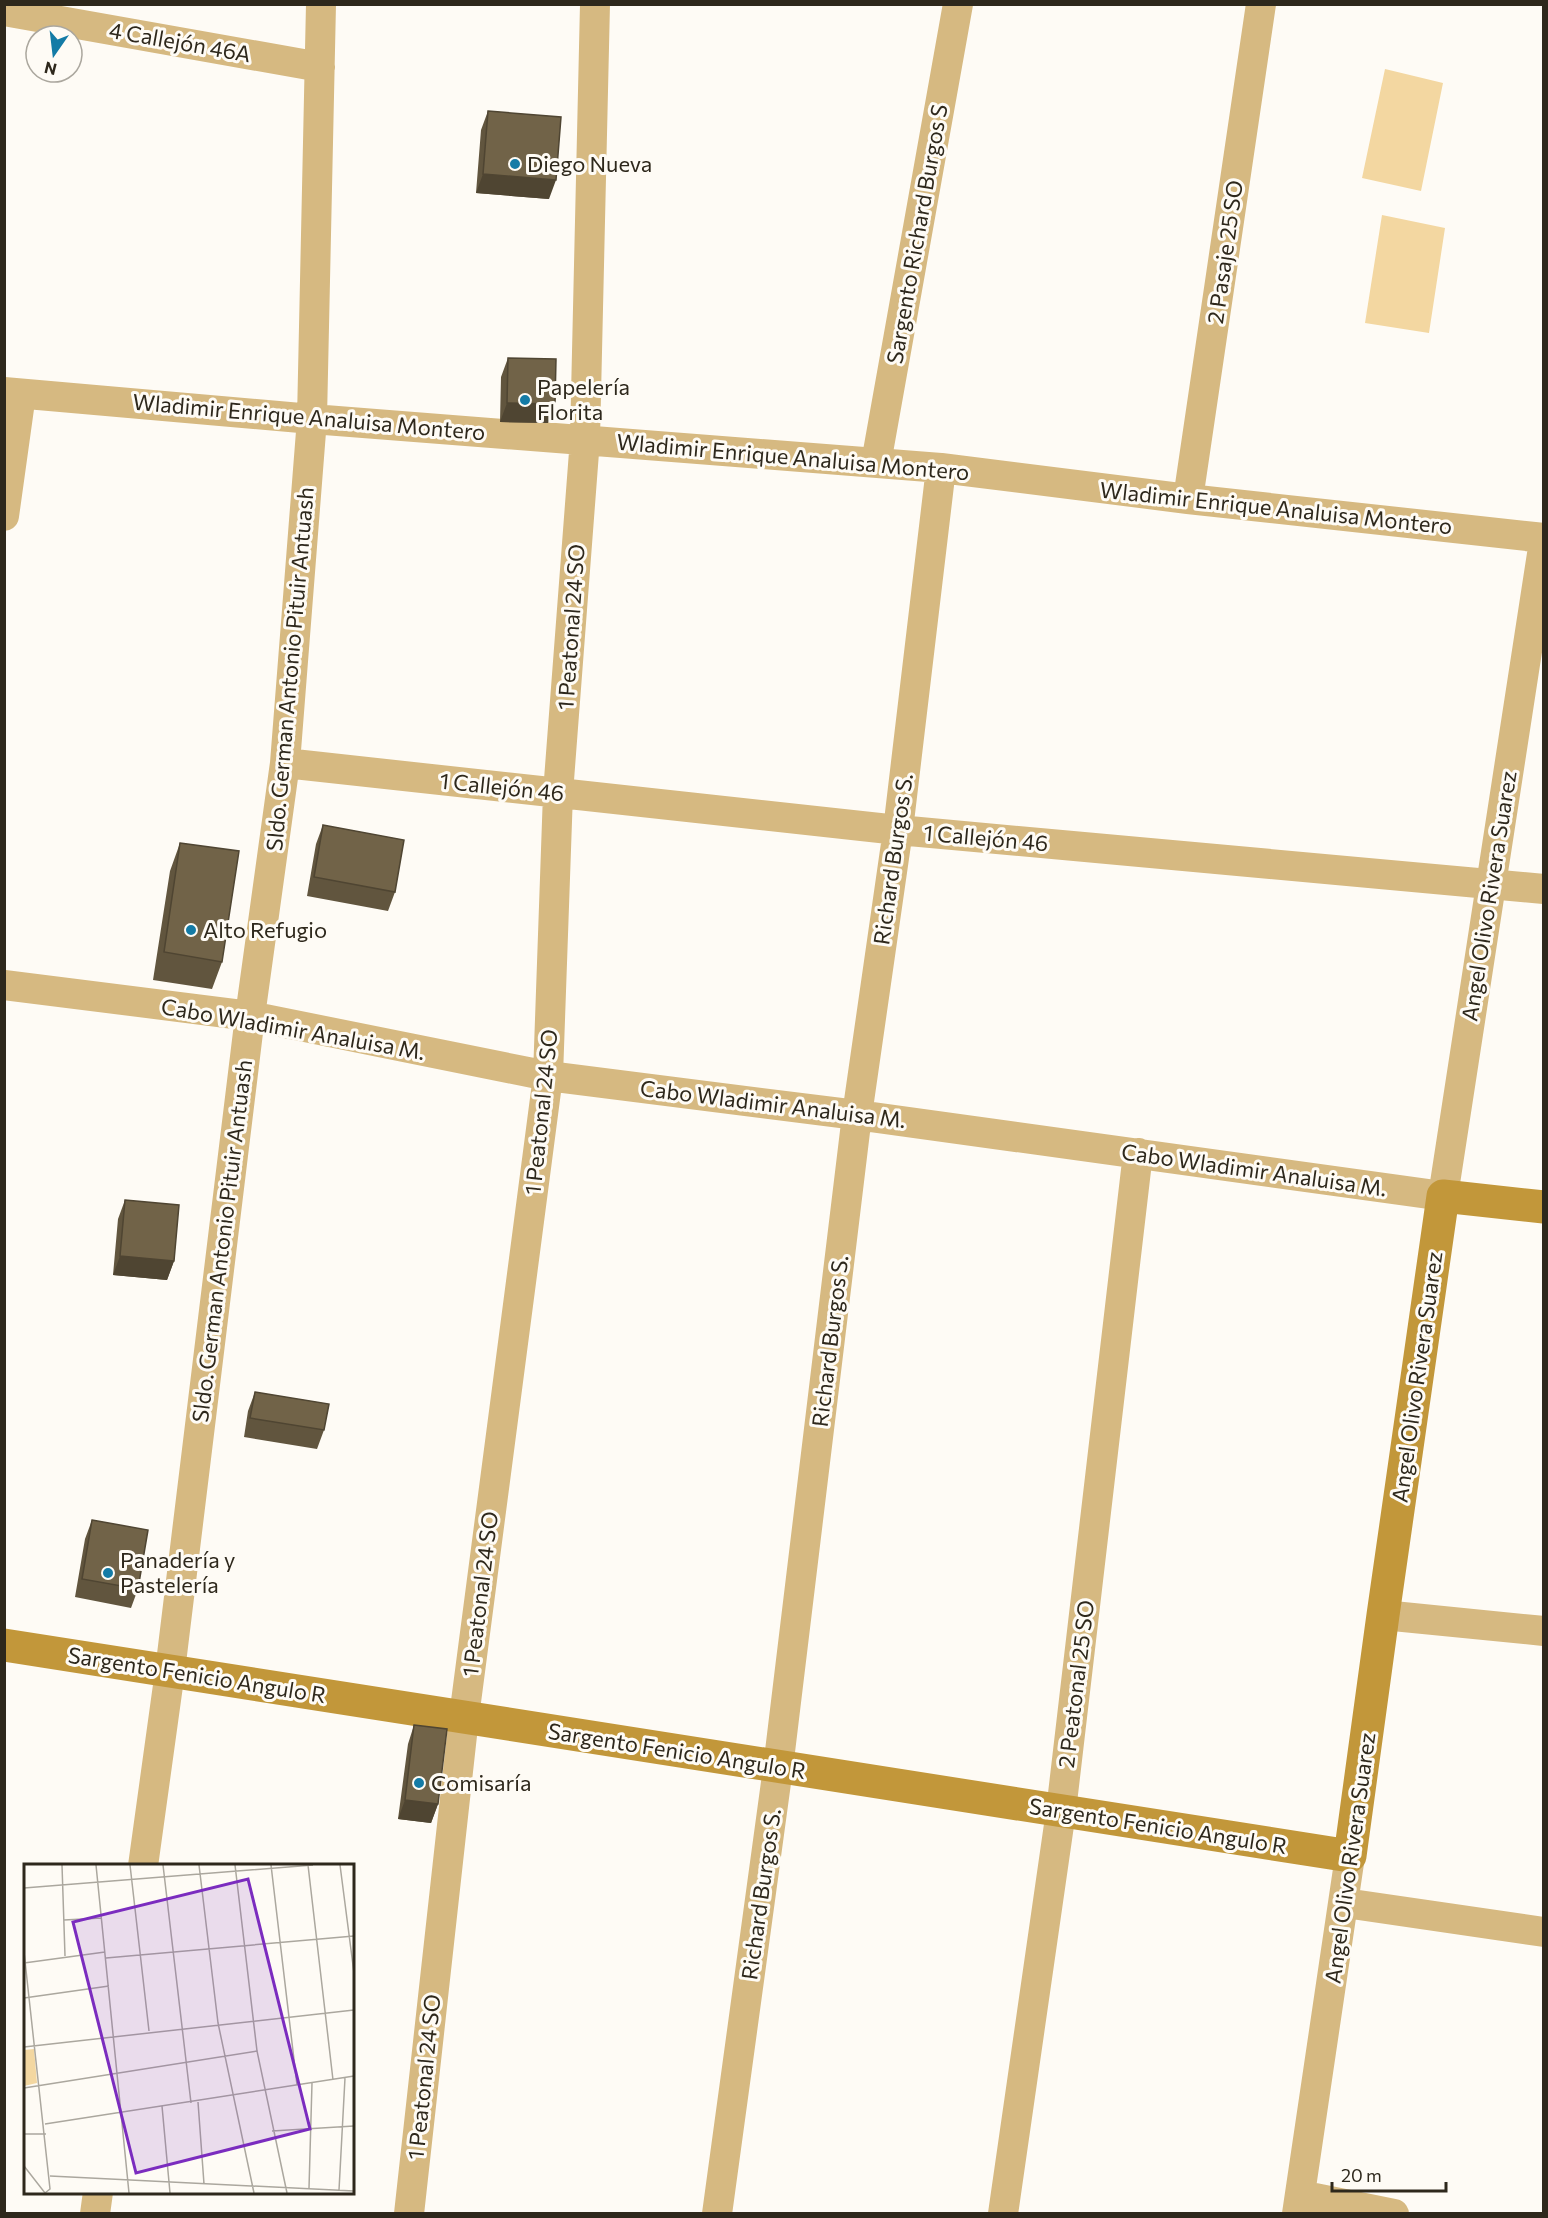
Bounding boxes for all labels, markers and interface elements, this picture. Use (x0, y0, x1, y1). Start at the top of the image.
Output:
street label: 4 Callejón 46A (107, 16, 253, 67)
north arrow (24, 24, 84, 84)
text: N (42, 58, 58, 80)
street label: Sargento Richard Burgos S (880, 102, 953, 366)
place label: Diego Nueva (527, 150, 652, 177)
marker: Diego Nueva (508, 157, 522, 171)
street label: 2 Pasaje 25 SO (1201, 178, 1248, 325)
place label: Papelería Florita (537, 373, 630, 425)
street label: Wladimir Enrique Analuisa Montero (131, 388, 487, 445)
marker: Papelería Florita (518, 393, 532, 407)
street label: Wladimir Enrique Analuisa Montero (615, 428, 971, 485)
street label: Wladimir Enrique Analuisa Montero (1099, 476, 1454, 539)
street label: Sldo. German Antonio Pituir Antuash (260, 486, 319, 852)
street label: 1 Peatonal 24 SO (551, 543, 590, 711)
street label: 1 Callejón 46 (438, 767, 566, 806)
street label: Angel Olivo Rivera Suarez (1455, 769, 1522, 1023)
street label: Richard Burgos S. (867, 771, 918, 946)
street label: 1 Callejón 46 (923, 819, 1050, 856)
place label: Alto Refugio (203, 916, 327, 943)
marker: Alto Refugio (184, 923, 198, 937)
street label: Cabo Wladimir Analuisa M. (159, 992, 427, 1065)
street label: 1 Peatonal 24 SO (518, 1028, 563, 1196)
street label: Sldo. German Antonio Pituir Antuash (186, 1058, 257, 1424)
street label: Cabo Wladimir Analuisa M. (639, 1074, 907, 1133)
street label: Cabo Wladimir Analuisa M. (1120, 1138, 1388, 1201)
street label: Angel Olivo Rivera Suarez (1386, 1250, 1448, 1504)
street label: Richard Burgos S. (806, 1253, 853, 1428)
street label: 1 Peatonal 24 SO (456, 1510, 503, 1678)
place label: Panadería y Pastelería (120, 1546, 235, 1598)
marker: Panadería y Pastelería (101, 1566, 115, 1580)
street label: 2 Peatonal 25 SO (1052, 1599, 1099, 1769)
street label: Sargento Fenicio Angulo R (66, 1641, 328, 1708)
street label: Sargento Fenicio Angulo R (546, 1717, 808, 1784)
street label: Angel Olivo Rivera Suarez (1319, 1731, 1381, 1985)
place label: Comisaría (431, 1769, 532, 1796)
marker: Comisaría (412, 1776, 426, 1790)
street label: Sargento Fenicio Angulo R (1027, 1792, 1289, 1859)
street label: Richard Burgos S. (735, 1806, 786, 1981)
inset map (24, 1864, 354, 2194)
street label: 1 Peatonal 24 SO (401, 1993, 446, 2161)
scale bar (1332, 2155, 1446, 2193)
text: 20 m (1341, 2164, 1382, 2186)

